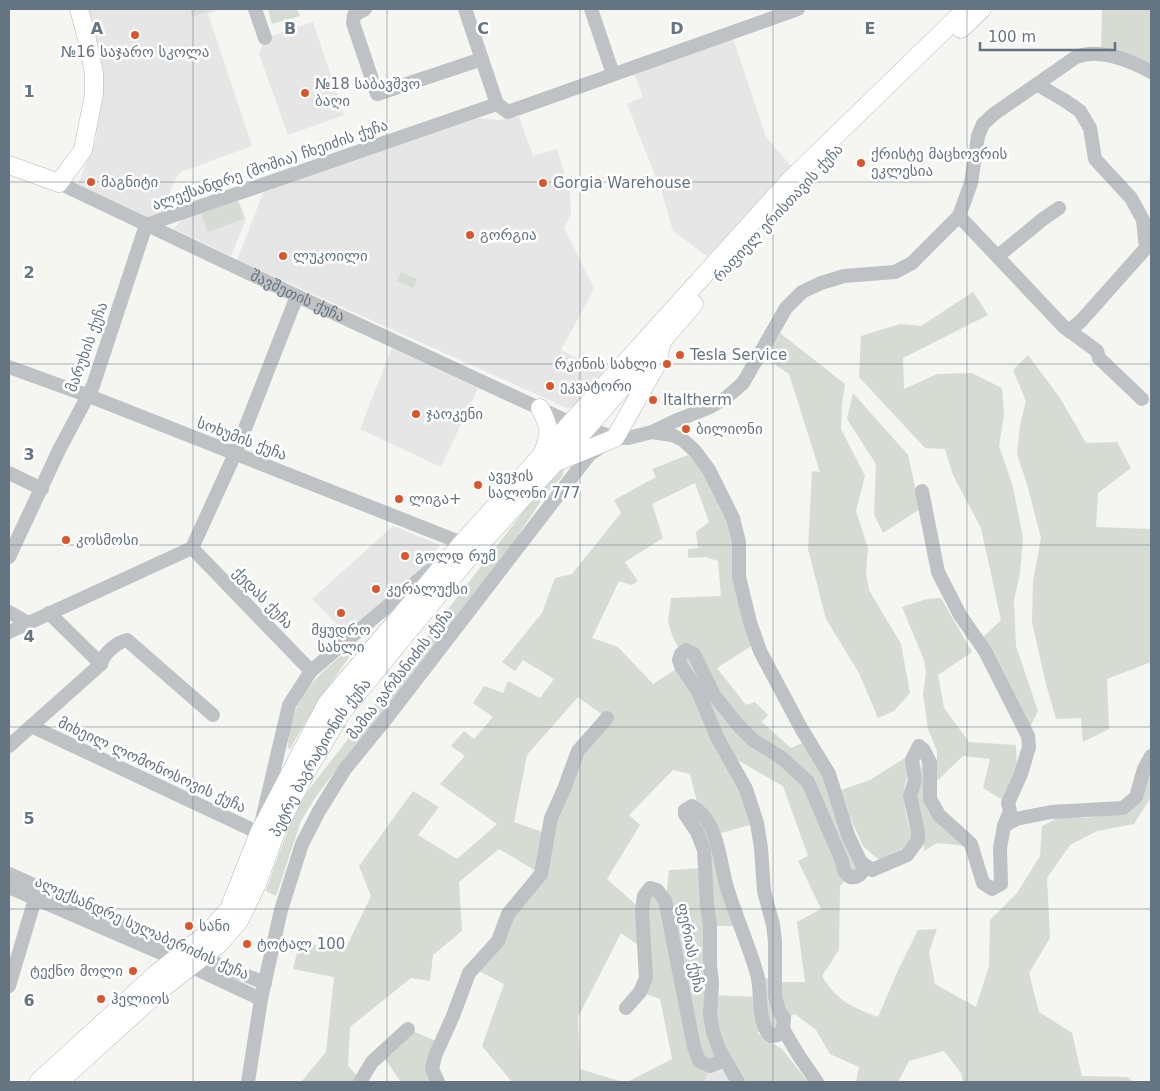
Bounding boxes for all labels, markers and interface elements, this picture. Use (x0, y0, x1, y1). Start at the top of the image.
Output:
text: A (91, 19, 104, 38)
text: B (284, 19, 296, 38)
text: C (477, 19, 489, 38)
text: D (670, 19, 684, 38)
text: E (865, 19, 875, 38)
scale bar (980, 20, 1115, 52)
text: 100 m (988, 28, 1036, 46)
marker: №16 საჯარო სკოლა (129, 29, 141, 41)
place label: №16 საჯარო სკოლა (61, 43, 209, 61)
place label: №18 საბავშვო ბაღი (315, 75, 420, 110)
text: 1 (23, 82, 35, 101)
marker: №18 საბავშვო ბაღი (299, 87, 311, 99)
street label: ალექსანდრე (შოშია) ჩხეიძის ქუჩა (150, 116, 390, 214)
street label: რაფიელ ერისთავის ქუჩა (709, 140, 847, 286)
place label: ქრისტე მაცხოვრის ეკლესია (871, 145, 1007, 180)
marker: ქრისტე მაცხოვრის ეკლესია (855, 157, 867, 169)
place label: მაგნიტი (101, 173, 159, 191)
place label: Gorgia Warehouse (553, 174, 691, 192)
marker: მაგნიტი (85, 176, 97, 188)
marker: Gorgia Warehouse (537, 177, 549, 189)
place label: გორგია (480, 226, 537, 244)
marker: გორგია (464, 229, 476, 241)
place label: ლუკოილი (293, 247, 368, 265)
marker: ლუკოილი (277, 250, 289, 262)
text: 2 (23, 263, 35, 282)
street label: შავშეთის ქუჩა (248, 266, 348, 326)
street label: მარუხის ქუჩა (62, 300, 112, 394)
place label: Tesla Service (689, 346, 787, 364)
marker: Tesla Service (674, 349, 686, 361)
place label: რკინის სახლი (554, 355, 657, 373)
marker: რკინის სახლი (661, 358, 673, 370)
place label: ეკვატორი (560, 377, 632, 395)
marker: ეკვატორი (544, 380, 556, 392)
place label: Italtherm (663, 391, 732, 409)
marker: Italtherm (647, 394, 659, 406)
place label: ჯაოკენი (426, 405, 483, 423)
marker: ჯაოკენი (410, 408, 422, 420)
street label: სოხუმის ქუჩა (195, 414, 289, 464)
place label: ბილიონი (696, 420, 763, 438)
marker: ბილიონი (680, 423, 692, 435)
text: 3 (23, 445, 35, 464)
place label: ავეჯის სალონი 777 (488, 467, 580, 502)
marker: ავეჯის სალონი 777 (472, 479, 484, 491)
place label: ლიგა+ (409, 490, 462, 508)
marker: ლიგა+ (393, 493, 405, 505)
place label: კოსმოსი (76, 531, 139, 549)
marker: კოსმოსი (60, 534, 72, 546)
place label: გოლდ რუმ (415, 547, 496, 565)
marker: გოლდ რუმ (399, 550, 411, 562)
street label: ქედას ქუჩა (229, 563, 297, 633)
place label: კერალუქსი (386, 580, 468, 598)
marker: კერალუქსი (370, 583, 382, 595)
street label: მამია ვარშანიძის ქუჩა (343, 605, 457, 743)
marker: მყუდრო სახლი (335, 607, 347, 619)
place label: მყუდრო სახლი (311, 621, 371, 656)
text: 4 (23, 627, 35, 646)
street label: პეტრე ბაგრატიონის ქუჩა (266, 675, 375, 839)
street label: მიხეილ ლომონოსოვის ქუჩა (55, 713, 249, 817)
text: 5 (23, 809, 35, 828)
street label: ალექსანდრე სულაბერიძის ქუჩა (32, 873, 252, 983)
street label: ფერიას ქუჩა (673, 902, 709, 994)
place label: სანი (199, 917, 230, 935)
marker: სანი (183, 920, 195, 932)
place label: ტოტალ 100 (257, 935, 345, 953)
marker: ტოტალ 100 (241, 938, 253, 950)
place label: ტექნო მოლი (30, 962, 123, 980)
marker: ტექნო მოლი (127, 965, 139, 977)
place label: ჰელიოს (111, 990, 170, 1008)
text: 6 (23, 991, 35, 1010)
marker: ჰელიოს (95, 993, 107, 1005)

